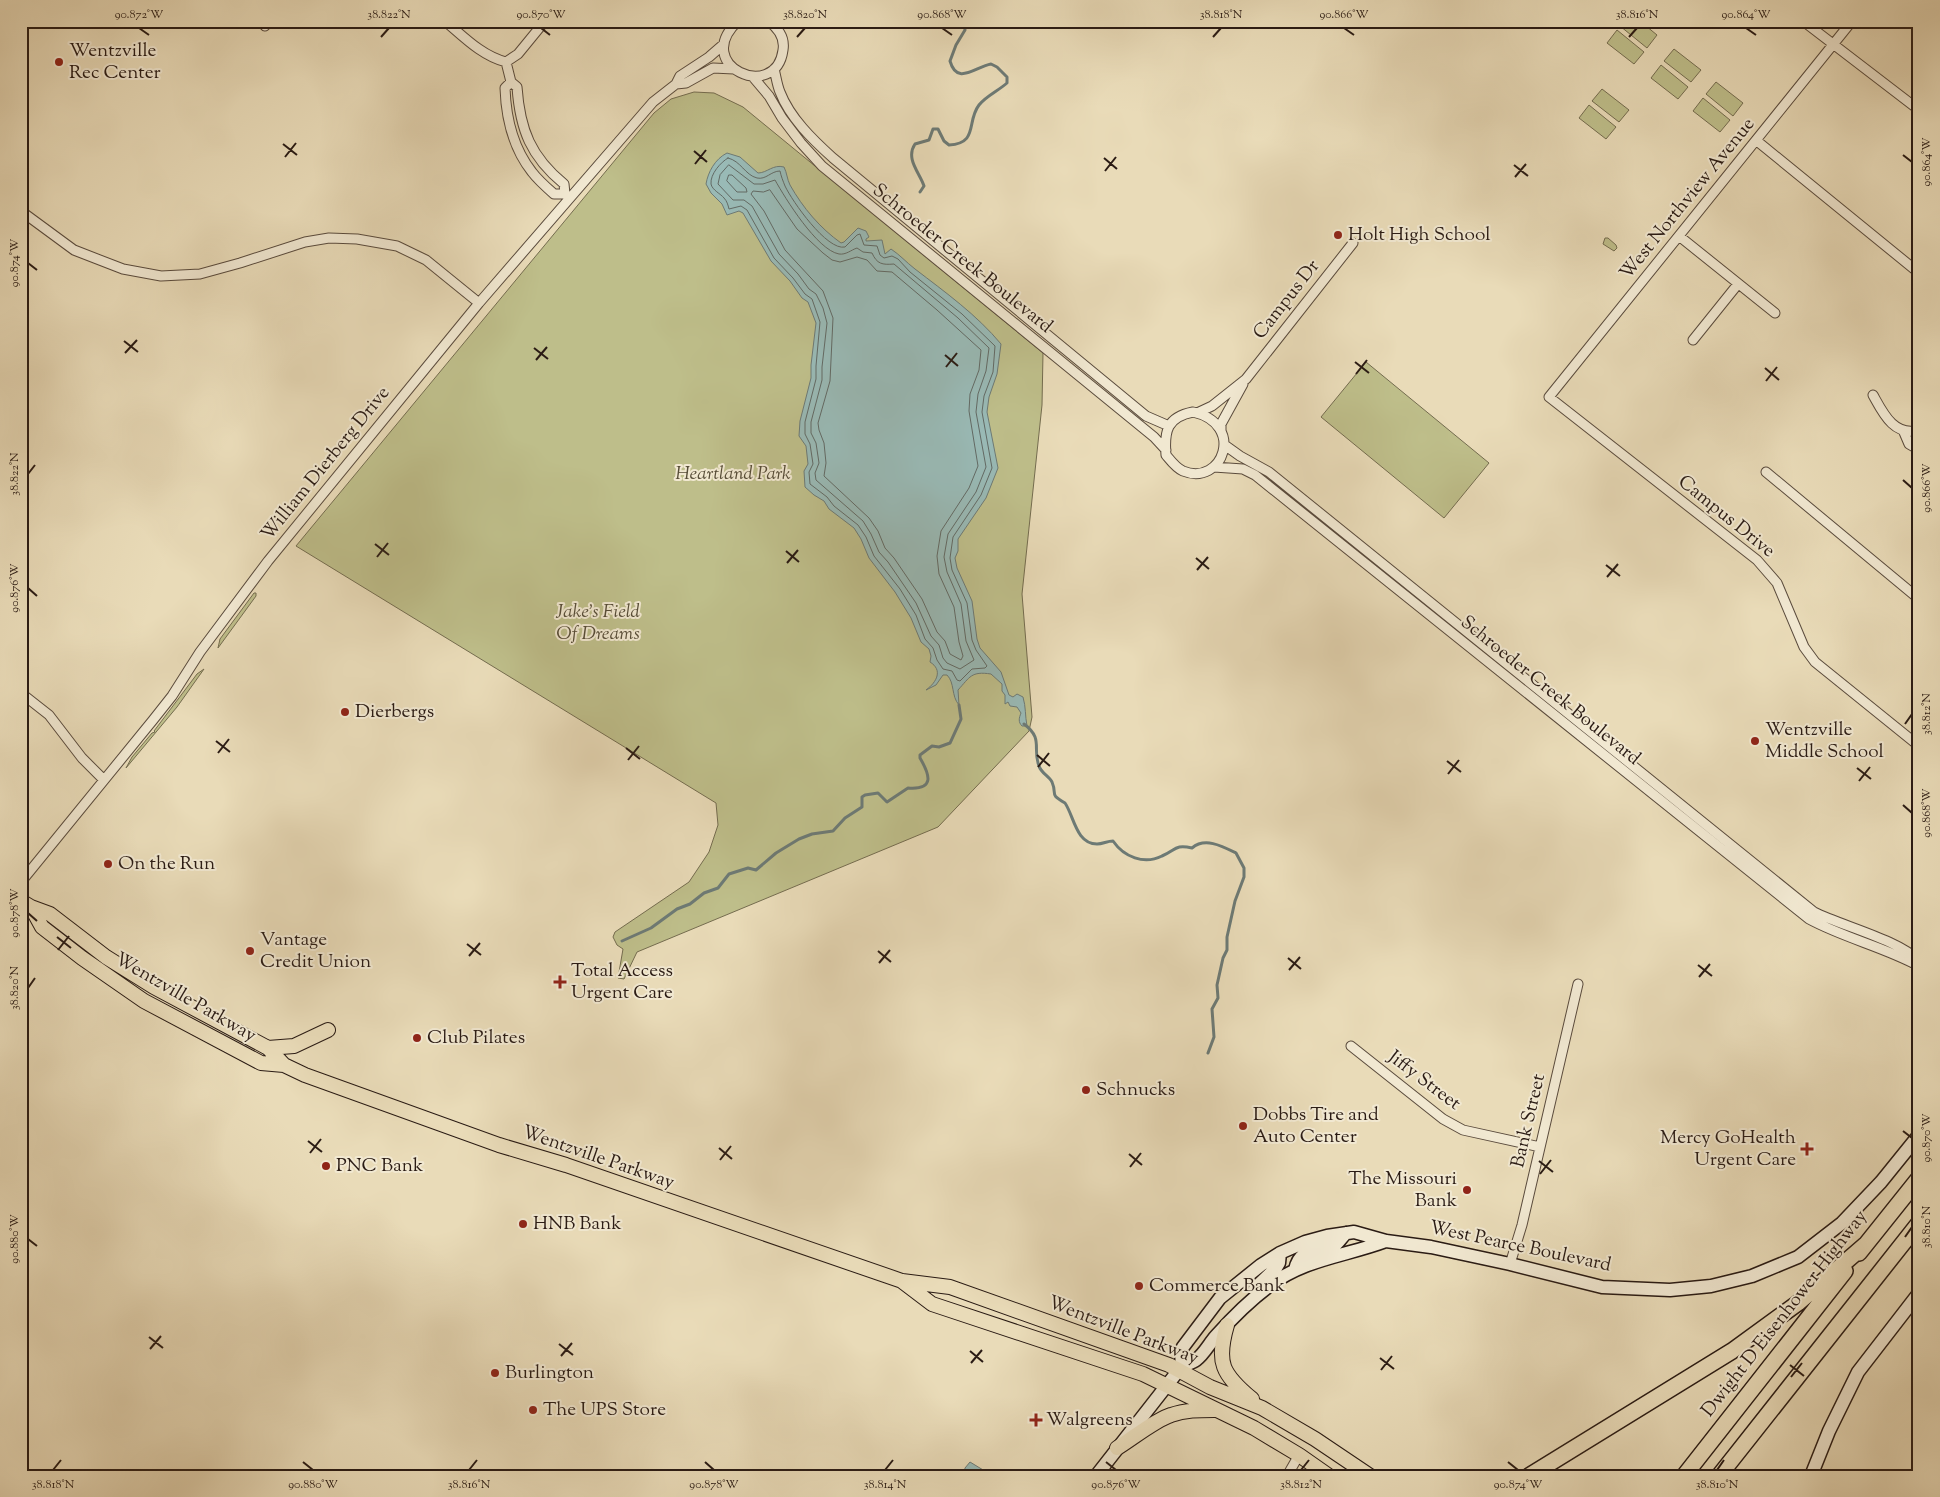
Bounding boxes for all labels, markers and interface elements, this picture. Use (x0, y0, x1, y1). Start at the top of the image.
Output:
text: 90.872°W (115, 6, 164, 24)
text: 38.822°N (367, 6, 411, 24)
text: 90.870°W (516, 6, 566, 24)
text: 38.820°N (783, 6, 827, 24)
text: 90.868°W (917, 6, 967, 24)
text: 38.818°N (1200, 6, 1243, 24)
text: 90.866°W (1319, 6, 1369, 24)
text: 38.816°N (1616, 6, 1659, 24)
text: 90.864°W (1722, 6, 1771, 24)
place label: Wentzville Rec Center (69, 38, 161, 87)
marker: Wentzville Rec Center (53, 56, 65, 68)
street label: West Northview Avenue (1614, 112, 1762, 286)
text: 90.864°W (1918, 137, 1936, 186)
street label: Schroeder Creek Boulevard (866, 178, 1058, 341)
place label: Holt High School (1348, 222, 1491, 249)
marker: Holt High School (1332, 229, 1344, 241)
text: 90.874°W (6, 238, 24, 287)
street label: Campus Dr (1247, 254, 1327, 346)
street label: William Dierberg Drive (255, 381, 397, 547)
text: 38.822°N (6, 452, 24, 496)
park label: Heartland Park (675, 461, 791, 488)
text: 90.866°W (1918, 463, 1936, 513)
street label: Campus Drive (1672, 469, 1780, 565)
text: 90.876°W (6, 563, 24, 613)
park label: Jake's Field Of Dreams (555, 599, 641, 648)
street label: Schroeder Creek Boulevard (1454, 610, 1646, 773)
text: 38.812°N (1918, 693, 1936, 735)
place label: Dierbergs (355, 699, 434, 726)
marker: Dierbergs (339, 706, 351, 718)
place label: Wentzville Middle School (1765, 717, 1884, 766)
marker: Wentzville Middle School (1749, 735, 1761, 747)
text: 90.868°W (1918, 788, 1936, 838)
place label: On the Run (118, 851, 215, 878)
marker: On the Run (102, 858, 114, 870)
text: 90.878°W (6, 888, 24, 938)
place label: Vantage Credit Union (260, 927, 371, 976)
marker: Vantage Credit Union (244, 945, 256, 957)
street label: Wentzville Parkway (109, 946, 261, 1050)
place label: Total Access Urgent Care (571, 958, 673, 1007)
text: 38.820°N (6, 966, 24, 1010)
marker: Total Access Urgent Care (553, 975, 567, 989)
place label: Club Pilates (427, 1025, 525, 1052)
marker: Club Pilates (411, 1032, 423, 1044)
street label: Jiffy Street (1381, 1044, 1466, 1118)
street label: Bank Street (1505, 1071, 1553, 1171)
place label: Schnucks (1096, 1077, 1175, 1104)
marker: Schnucks (1080, 1084, 1092, 1096)
place label: Dobbs Tire and Auto Center (1253, 1102, 1379, 1151)
text: 90.870°W (1918, 1113, 1936, 1163)
street label: Wentzville Parkway (518, 1119, 678, 1197)
marker: Dobbs Tire and Auto Center (1237, 1120, 1249, 1132)
place label: Mercy GoHealth Urgent Care (1660, 1125, 1796, 1174)
marker: Mercy GoHealth Urgent Care (1800, 1142, 1814, 1156)
place label: PNC Bank (336, 1153, 424, 1180)
marker: PNC Bank (320, 1160, 332, 1172)
place label: The Missouri Bank (1348, 1166, 1458, 1215)
marker: The Missouri Bank (1461, 1184, 1473, 1196)
street label: Dwight D Eisenhower Highway (1696, 1204, 1875, 1423)
text: 38.810°N (1918, 1205, 1936, 1248)
place label: HNB Bank (533, 1211, 622, 1238)
text: 90.880°W (6, 1214, 24, 1264)
street label: West Pearce Boulevard (1427, 1215, 1614, 1280)
marker: HNB Bank (517, 1218, 529, 1230)
place label: Commerce Bank (1149, 1273, 1286, 1300)
marker: Commerce Bank (1133, 1280, 1145, 1292)
street label: Wentzville Parkway (1044, 1290, 1203, 1372)
place label: Burlington (505, 1360, 594, 1387)
marker: Burlington (489, 1367, 501, 1379)
place label: The UPS Store (543, 1397, 666, 1424)
marker: The UPS Store (527, 1404, 539, 1416)
place label: Walgreens (1046, 1407, 1133, 1434)
marker: Walgreens (1030, 1414, 1042, 1426)
text: 38.818°N (32, 1476, 75, 1494)
text: 90.880°W (288, 1476, 338, 1494)
text: 38.816°N (448, 1476, 491, 1494)
text: 90.878°W (689, 1476, 739, 1494)
text: 38.814°N (864, 1476, 907, 1494)
text: 90.876°W (1091, 1476, 1141, 1494)
text: 38.812°N (1280, 1476, 1322, 1494)
text: 90.874°W (1494, 1476, 1543, 1494)
text: 38.810°N (1696, 1476, 1739, 1494)

